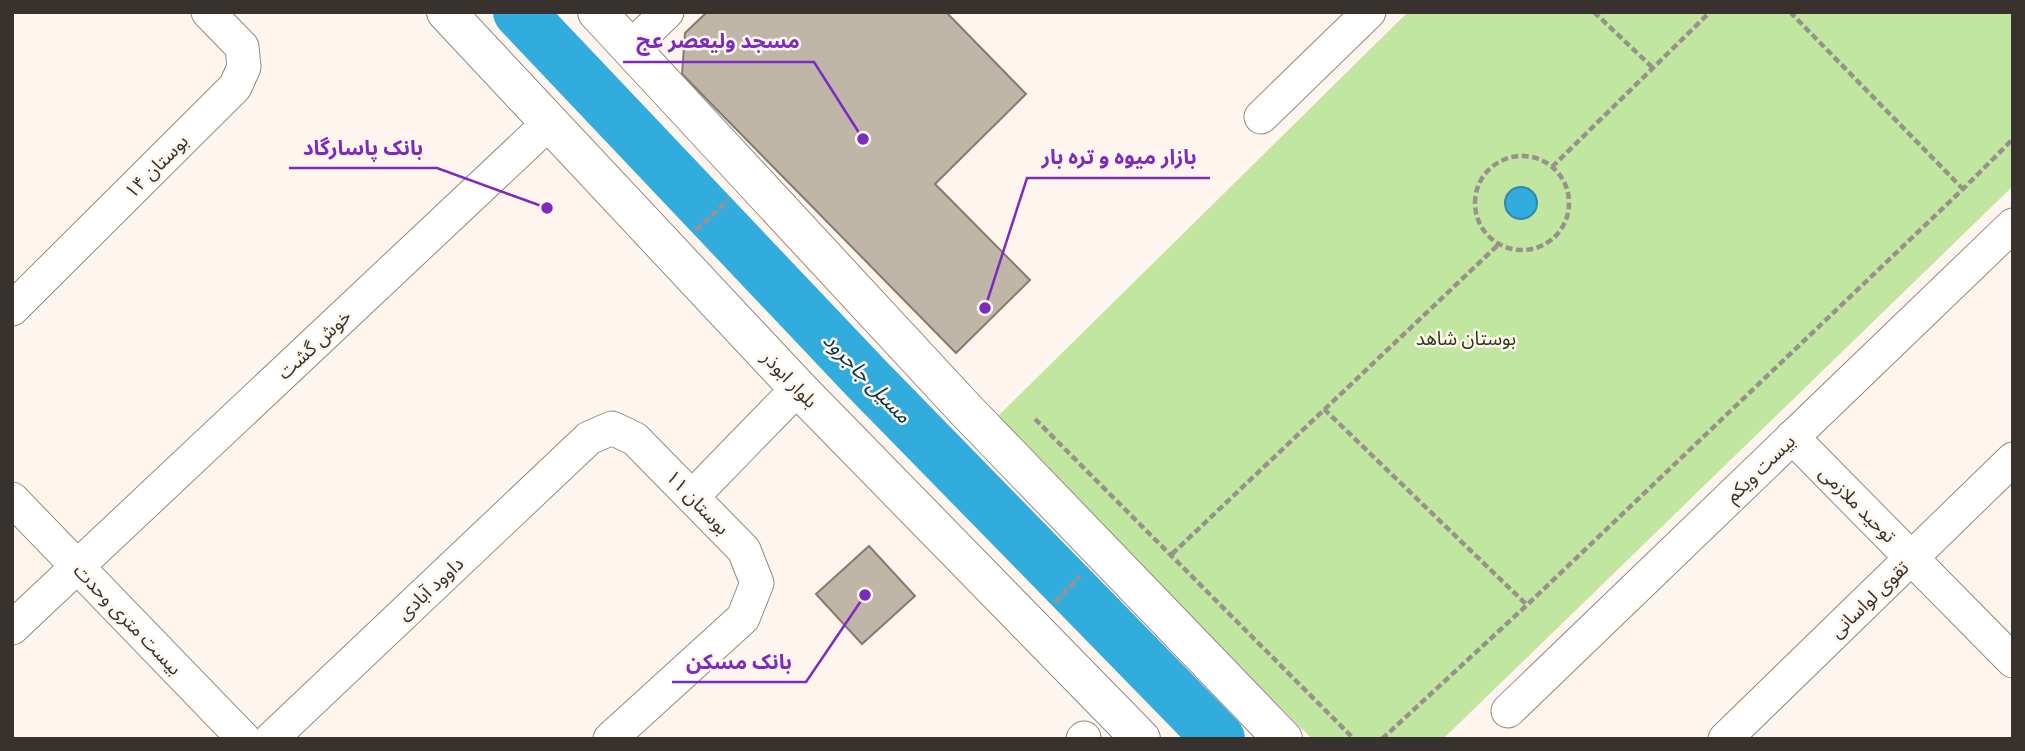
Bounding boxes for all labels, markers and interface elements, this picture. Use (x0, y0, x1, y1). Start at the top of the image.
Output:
callout: مسجد ولیعصر عج (623, 20, 814, 62)
text: مسجد ولیعصر عج (636, 29, 800, 56)
callout: بانک پاسارگاد (289, 126, 437, 168)
street label: بوستان ۱۴ (120, 130, 193, 203)
text: بانک پاسارگاد (303, 136, 423, 162)
callout: بازار میوه و تره بار (1027, 136, 1210, 178)
text: بازار میوه و تره بار (1040, 145, 1197, 169)
street label: خوش گشت (273, 304, 356, 384)
park label: بوستان شاهد (1416, 327, 1516, 350)
water label: مسیل جاجرود (818, 328, 916, 428)
street label: بلوار ابوذر (756, 345, 822, 413)
street label: بیست ویکم (1721, 430, 1802, 509)
street label: توحید ملازمی (1815, 461, 1901, 547)
street label: بوستان ۱۱ (661, 465, 734, 539)
street label: داوود آبادی (392, 552, 468, 625)
street label: تقوی لواسانی (1825, 556, 1914, 643)
street label: بیست متری وحدت (69, 559, 186, 680)
callout: بانک مسکن (672, 640, 806, 682)
text: بانک مسکن (686, 650, 792, 674)

